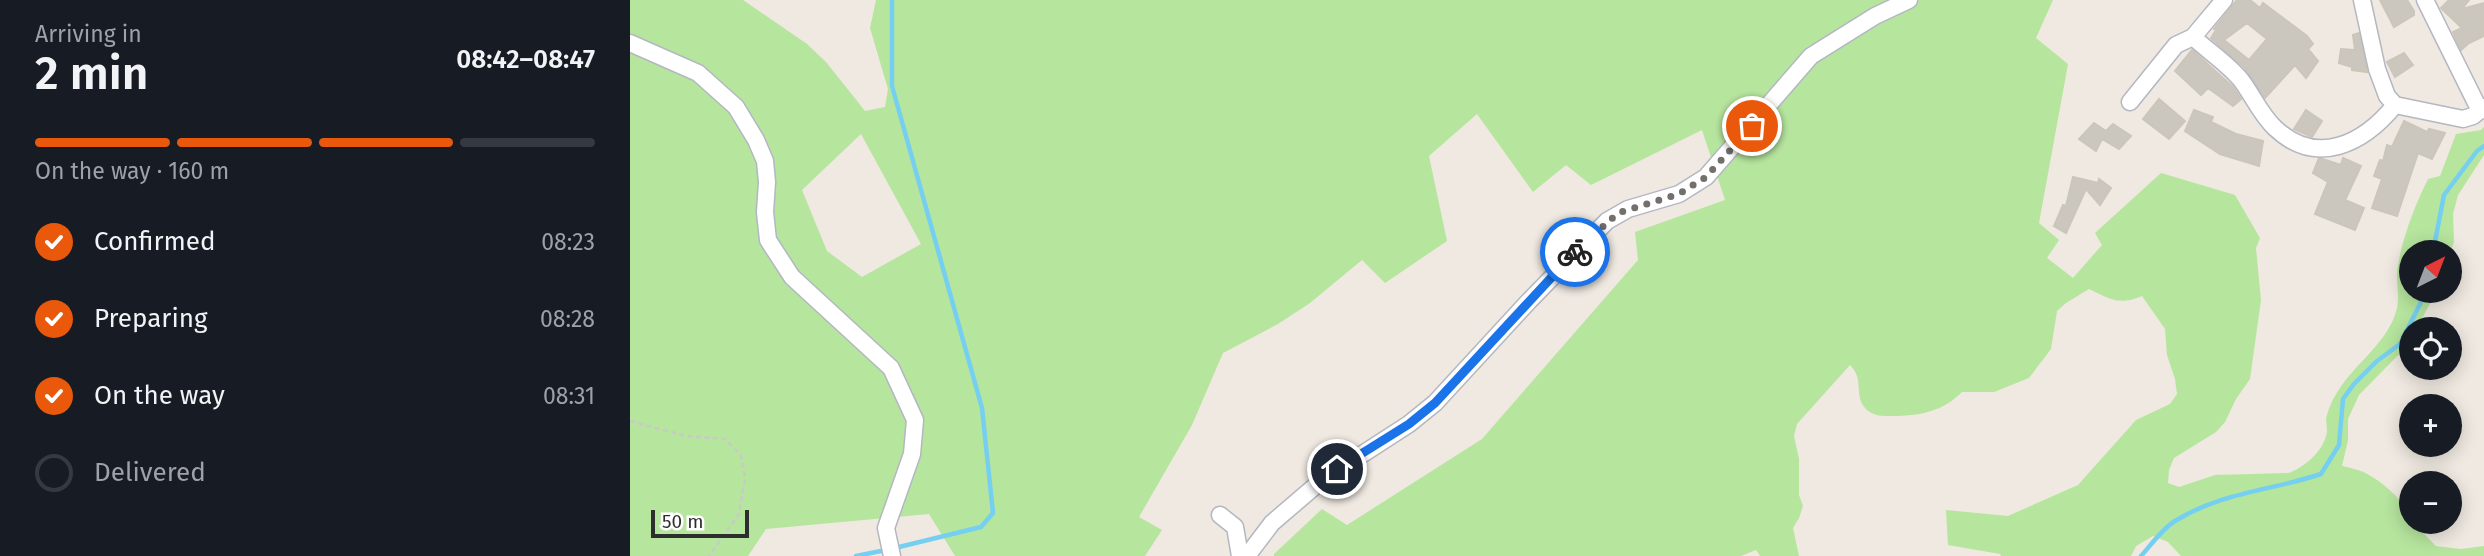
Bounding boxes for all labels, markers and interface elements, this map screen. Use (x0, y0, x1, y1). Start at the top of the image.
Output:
text: Arriving in (35, 20, 142, 48)
text: 08:42–08:47 (456, 44, 595, 75)
text: 2 min (35, 46, 148, 101)
pin (1722, 96, 1782, 156)
icon: bag (1733, 107, 1771, 145)
text: On the way · 160 m (35, 157, 229, 185)
courier (1540, 217, 1610, 287)
icon: check (35, 223, 73, 261)
text: Confirmed (94, 226, 215, 257)
text: 08:23 (541, 228, 595, 256)
icon: bike (1556, 233, 1594, 271)
north arrow (2399, 240, 2462, 303)
map controls (2399, 240, 2462, 534)
icon: check (35, 300, 73, 338)
text: Preparing (94, 303, 207, 334)
text: 08:28 (540, 305, 595, 333)
button: locate (2399, 317, 2462, 380)
icon: check (35, 377, 73, 415)
text: On the way (94, 380, 225, 411)
text: 08:31 (543, 382, 595, 410)
button: + (2399, 394, 2462, 457)
pin (1307, 439, 1367, 499)
icon: home (1318, 450, 1356, 488)
text: Delivered (94, 457, 206, 488)
button: − (2399, 471, 2462, 534)
scale bar (651, 507, 749, 539)
text: 50 m (662, 510, 703, 533)

